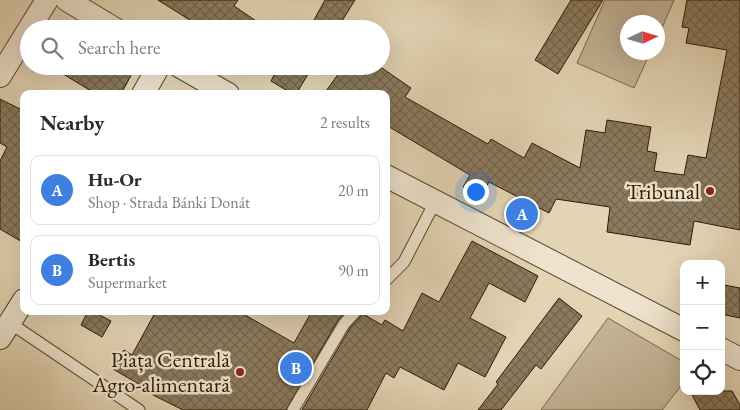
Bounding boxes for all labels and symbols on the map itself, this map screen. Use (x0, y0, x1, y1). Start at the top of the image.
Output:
north arrow (620, 15, 665, 60)
place label: Tribunal (626, 177, 700, 206)
your location (463, 179, 489, 205)
marker: Tribunal (704, 185, 716, 197)
pin: A (506, 195, 538, 233)
place label: Piața Centrală Agro-alimentară (91, 345, 230, 399)
pin: B (280, 349, 312, 387)
marker: Piața Centrală Agro-alimentară (234, 366, 246, 378)

